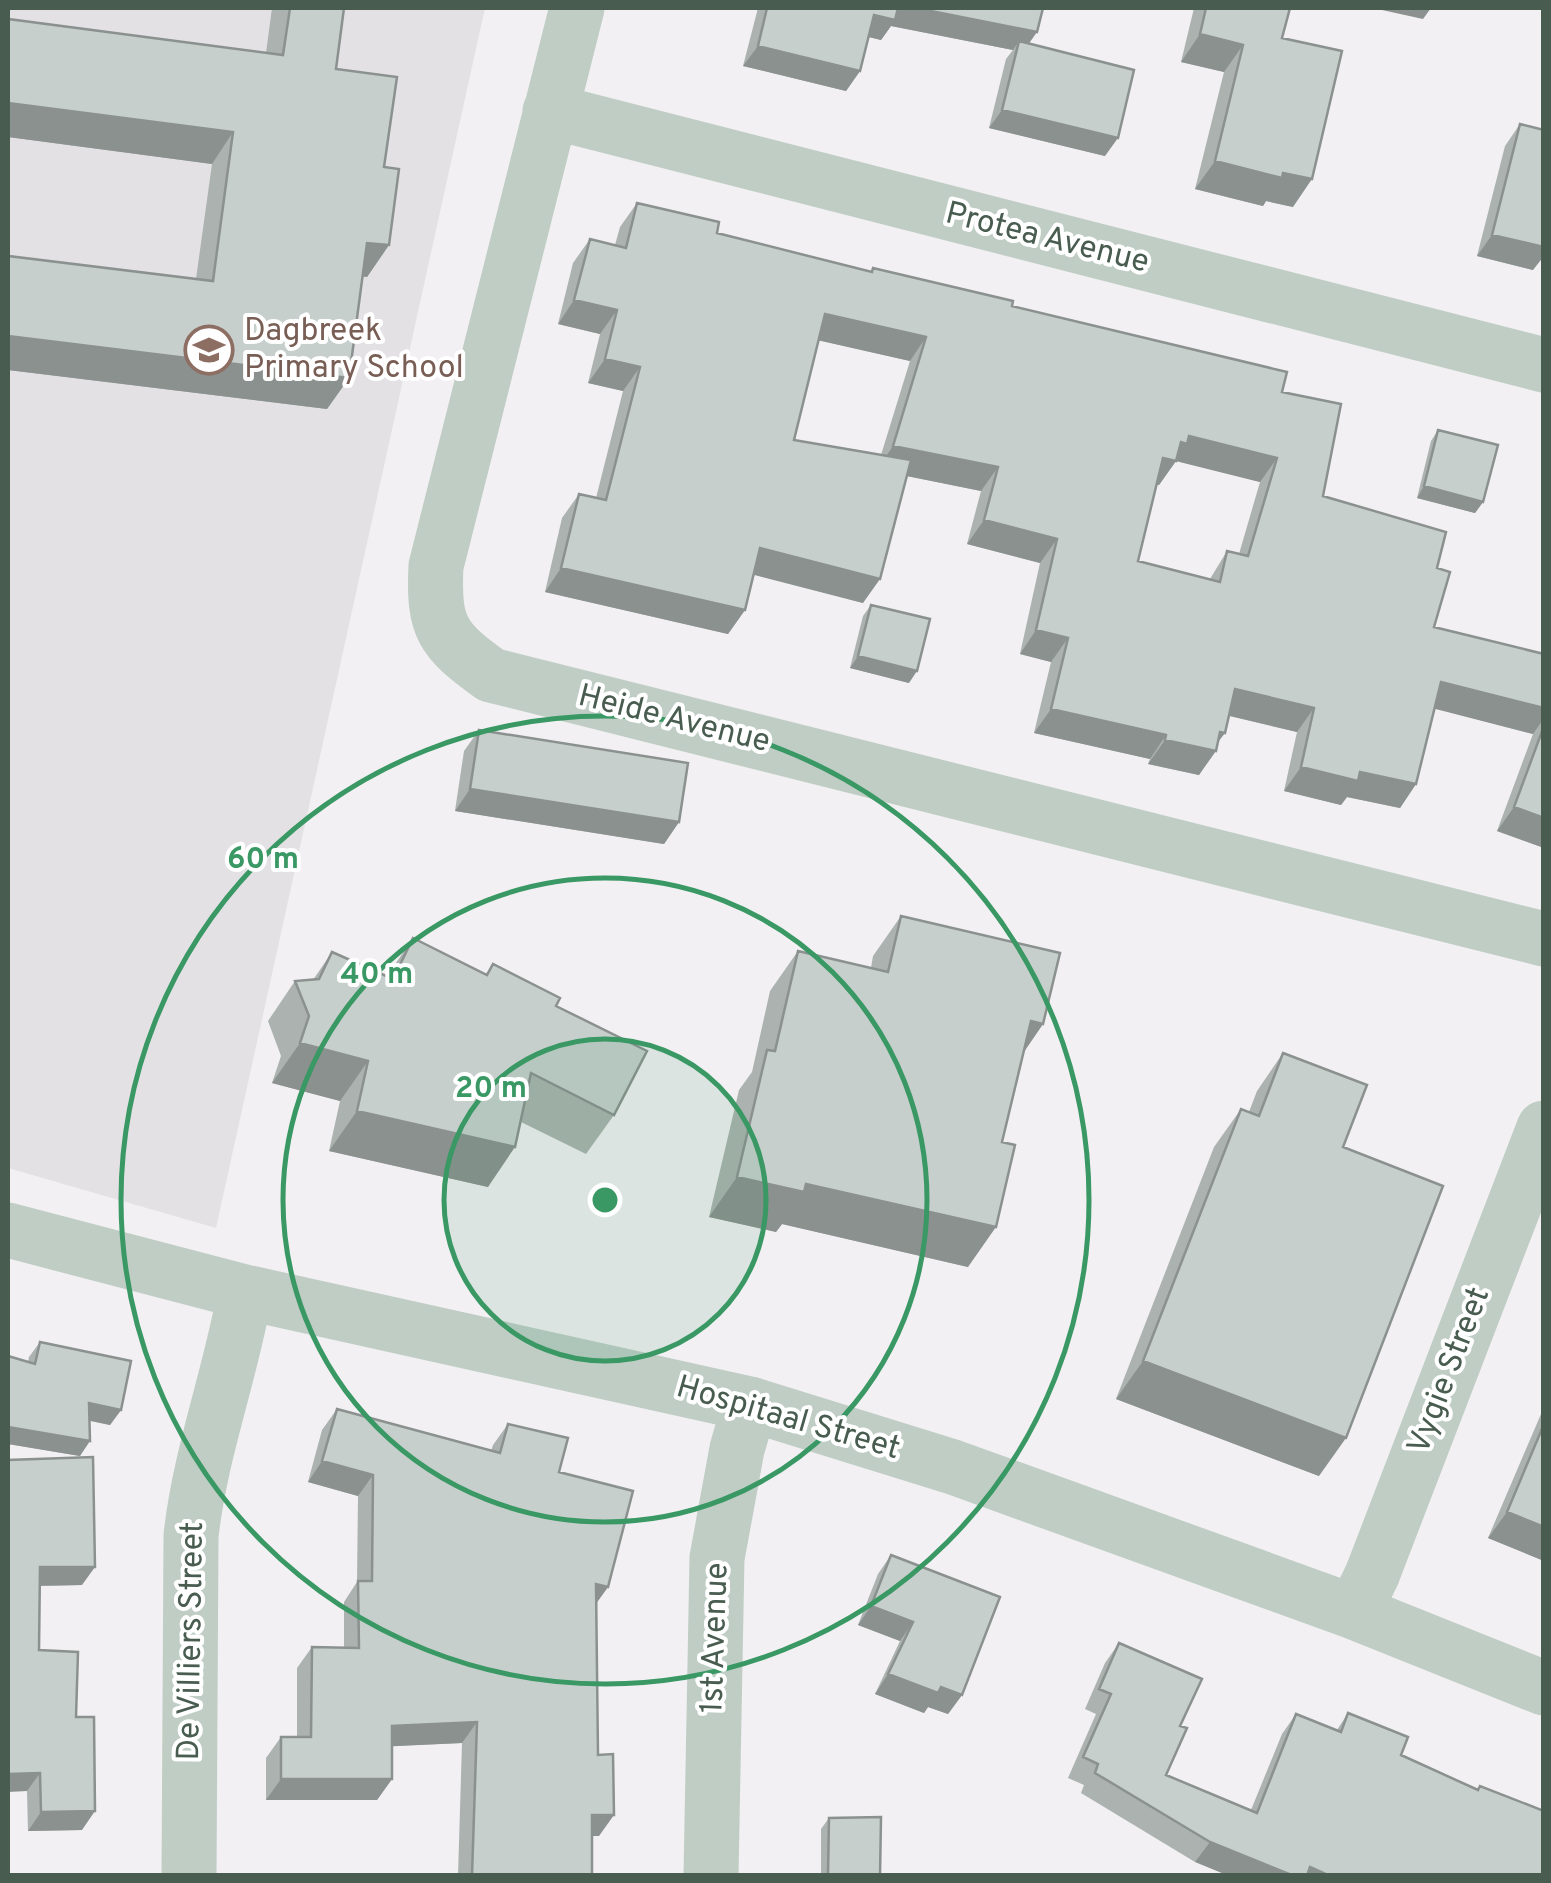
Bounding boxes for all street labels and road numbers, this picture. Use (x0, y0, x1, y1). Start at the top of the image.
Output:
street label: Protea Avenue (941, 194, 1153, 284)
street label: Heide Avenue (574, 677, 774, 763)
street label: Vygie Street (1400, 1282, 1500, 1460)
street label: Hospitaal Street (672, 1368, 904, 1470)
street label: De Villiers Street (170, 1521, 214, 1761)
street label: 1st Avenue (693, 1562, 739, 1714)

